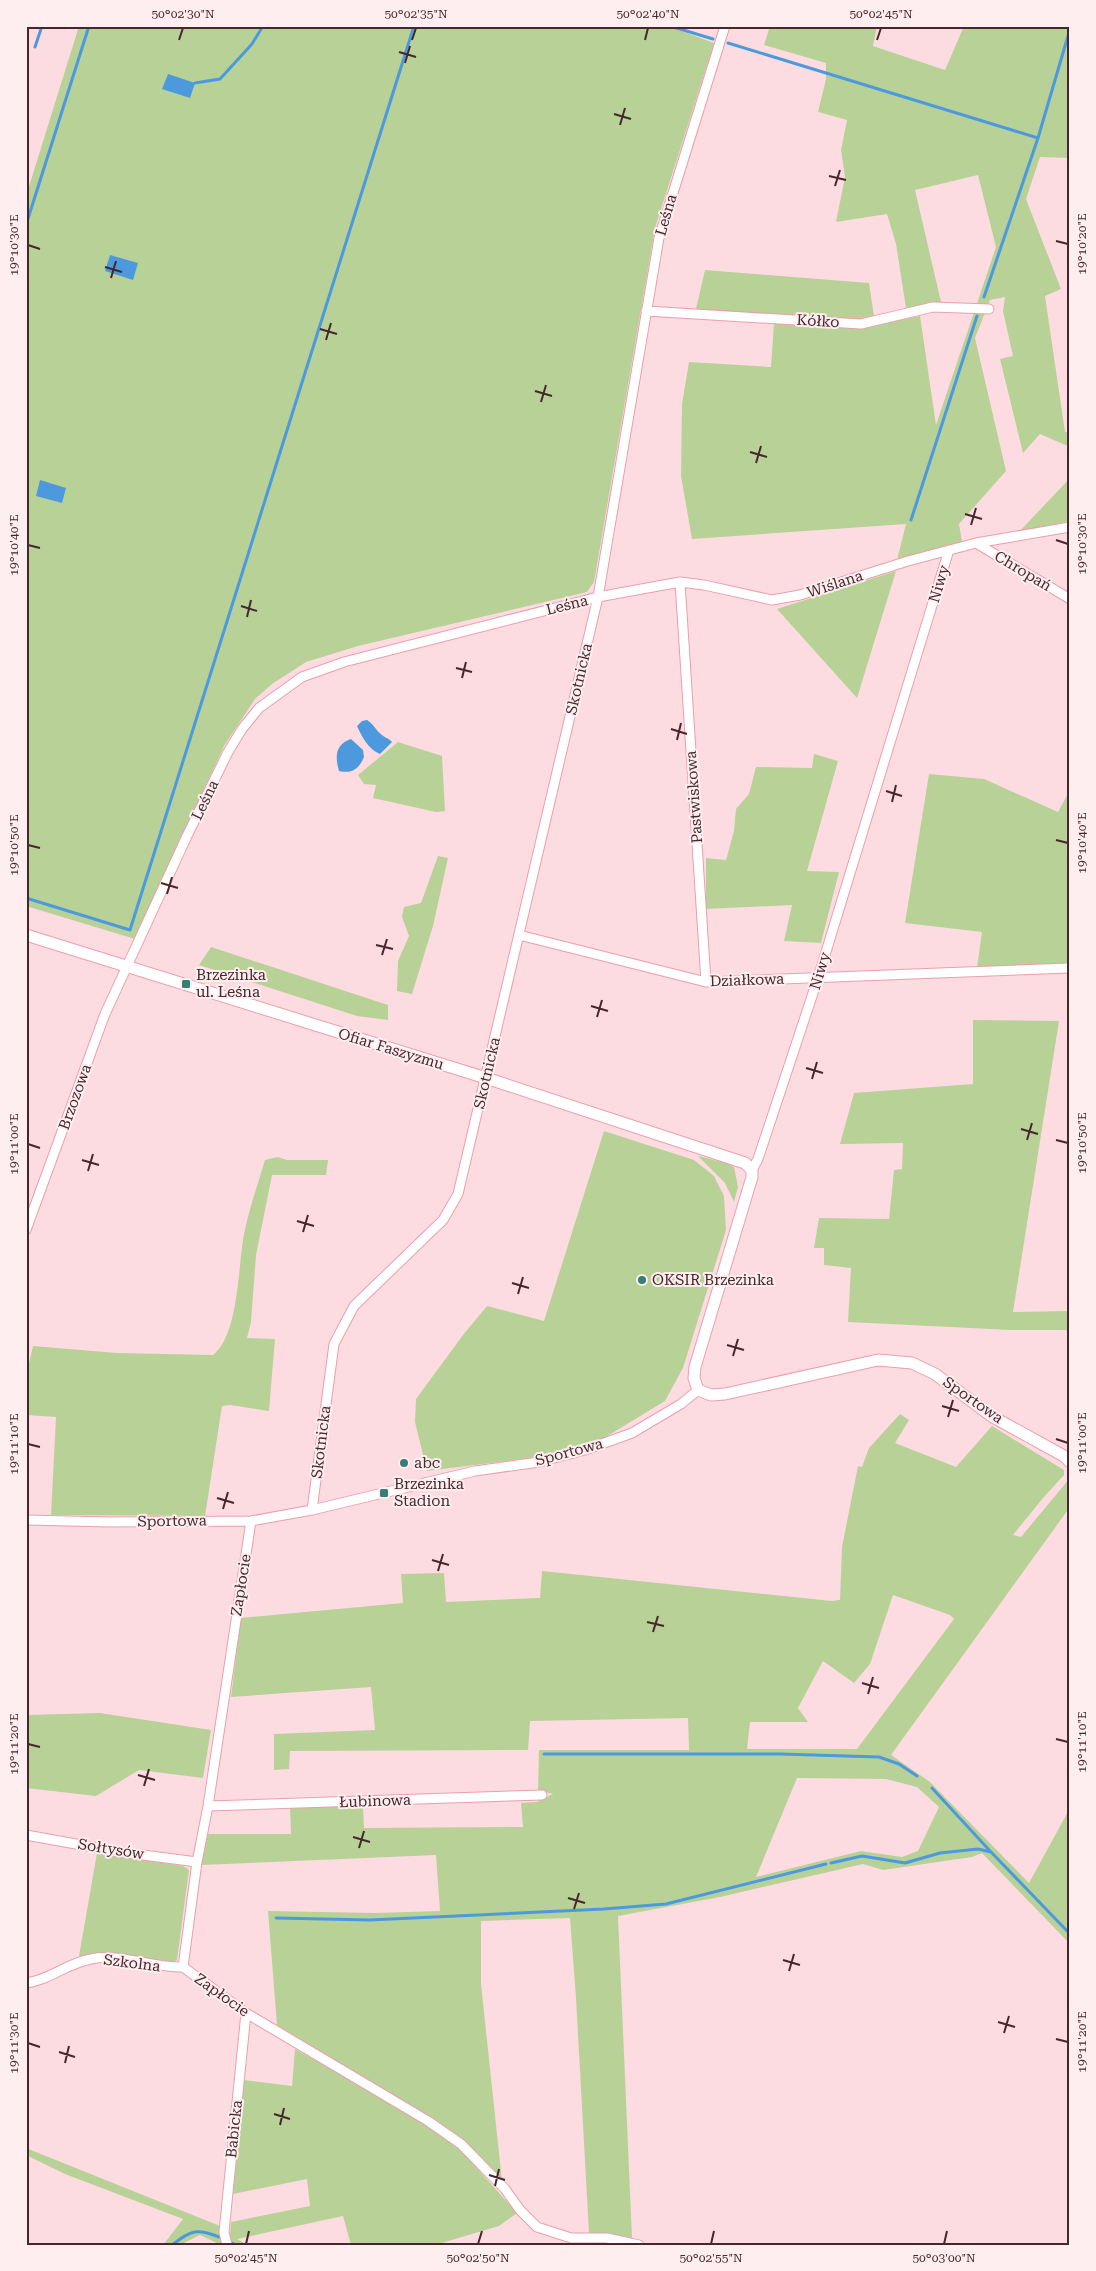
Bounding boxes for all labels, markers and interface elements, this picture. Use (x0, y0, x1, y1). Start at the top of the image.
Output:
text: 50°02'30"N (151, 7, 215, 21)
text: 50°02'35"N (384, 7, 448, 21)
text: 50°02'40"N (616, 7, 680, 21)
text: 50°02'45"N (849, 7, 913, 21)
street label: Leśna (651, 192, 681, 238)
text: 19°10'20"E (1075, 213, 1089, 275)
text: 19°10'30"E (7, 214, 21, 276)
street label: Kółko (796, 311, 840, 331)
text: 19°10'30"E (1075, 513, 1089, 575)
text: 19°10'40"E (7, 514, 21, 576)
street label: Chropań (991, 547, 1055, 595)
street label: Niwy (925, 563, 953, 605)
street label: Wiślana (805, 567, 865, 601)
street label: Leśna (544, 591, 590, 619)
street label: Skotnicka (562, 641, 596, 717)
street label: Pastwiskowa (682, 750, 706, 844)
street label: Leśna (188, 777, 222, 823)
text: 19°10'40"E (1075, 812, 1089, 874)
text: 19°10'50"E (7, 814, 21, 876)
street label: Niwy (806, 950, 834, 992)
place label: Brzezinka ul. Leśna (196, 966, 266, 1001)
street label: Działkowa (709, 970, 785, 990)
marker: Brzezinka ul. Leśna (180, 978, 192, 990)
street label: Ofiar Faszyzmu (336, 1024, 447, 1074)
street label: Skotnicka (470, 1035, 504, 1111)
street label: Brzozowa (55, 1062, 95, 1132)
text: 19°10'50"E (1075, 1112, 1089, 1174)
text: 19°11'00"E (7, 1113, 21, 1175)
place label: OKSIR Brzezinka (652, 1271, 774, 1289)
marker: OKSIR Brzezinka (636, 1274, 648, 1286)
street label: Sportowa (939, 1373, 1007, 1427)
street label: Skotnicka (308, 1405, 334, 1479)
text: 19°11'00"E (1075, 1412, 1089, 1474)
text: 19°11'10"E (7, 1413, 21, 1475)
street label: Sportowa (533, 1434, 605, 1470)
place label: abc (414, 1454, 440, 1472)
marker: abc (398, 1457, 410, 1469)
place label: Brzezinka Stadion (394, 1475, 464, 1510)
marker: Brzezinka Stadion (378, 1487, 390, 1499)
street label: Sportowa (137, 1511, 207, 1531)
street label: Zapłocie (227, 1553, 255, 1617)
text: 19°11'10"E (1075, 1711, 1089, 1773)
text: 19°11'20"E (7, 1713, 21, 1775)
street label: Łubinowa (339, 1791, 411, 1811)
street label: Sołtysów (77, 1835, 146, 1863)
street label: Szkolna (103, 1951, 161, 1975)
street label: Zapłocie (191, 1970, 253, 2020)
text: 19°11'20"E (1075, 2011, 1089, 2073)
text: 19°11'30"E (7, 2012, 21, 2074)
street label: Babicka (222, 2099, 246, 2159)
text: 50°02'45"N (214, 2251, 278, 2265)
text: 50°02'50"N (446, 2251, 510, 2265)
text: 50°02'55"N (679, 2251, 743, 2265)
text: 50°03'00"N (912, 2251, 976, 2265)

